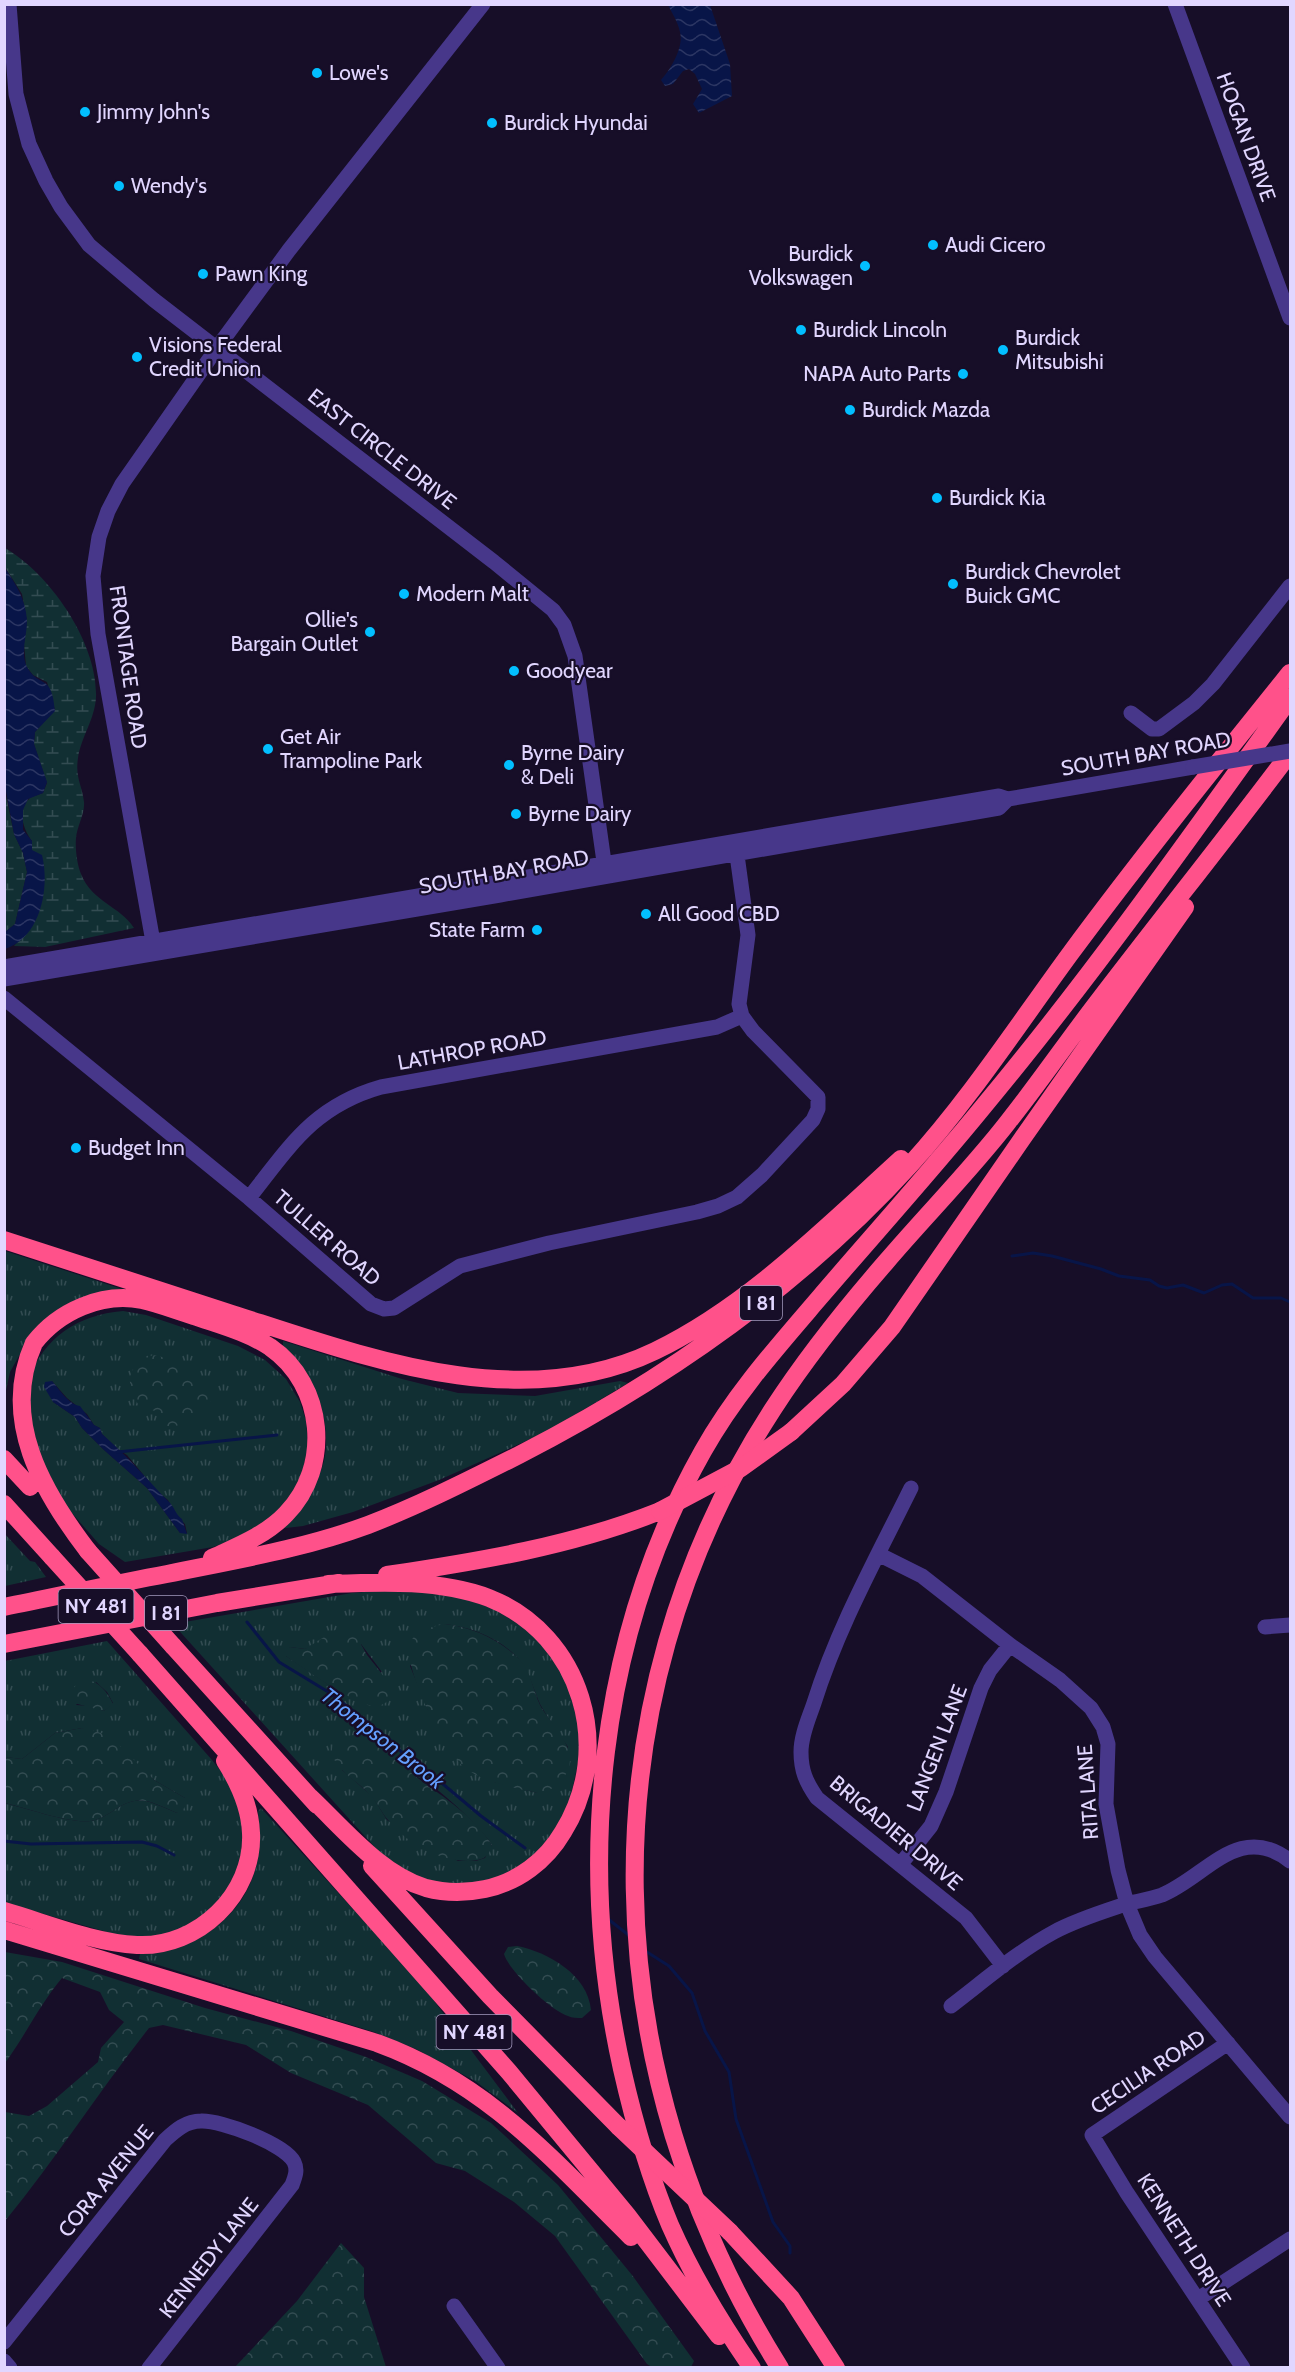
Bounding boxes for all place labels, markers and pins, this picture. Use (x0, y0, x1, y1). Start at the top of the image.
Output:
place label: Lowe's (329, 60, 389, 85)
marker: Lowe's (310, 66, 324, 80)
place label: Jimmy John's (96, 99, 210, 124)
marker: Jimmy John's (78, 105, 92, 119)
place label: Burdick Hyundai (504, 110, 648, 135)
marker: Burdick Hyundai (485, 116, 499, 130)
place label: Wendy's (131, 173, 207, 198)
marker: Wendy's (112, 179, 126, 193)
place label: Audi Cicero (945, 232, 1046, 257)
marker: Audi Cicero (926, 238, 940, 252)
place label: Burdick Volkswagen (749, 241, 854, 290)
marker: Burdick Volkswagen (858, 259, 872, 273)
place label: Pawn King (215, 261, 308, 286)
marker: Pawn King (196, 267, 210, 281)
place label: Burdick Lincoln (813, 317, 947, 342)
marker: Burdick Lincoln (794, 323, 808, 337)
place label: Burdick Mitsubishi (1015, 325, 1104, 374)
place label: Visions Federal Credit Union (149, 332, 282, 381)
marker: Burdick Mitsubishi (996, 343, 1010, 357)
marker: Visions Federal Credit Union (130, 350, 144, 364)
place label: NAPA Auto Parts (803, 361, 951, 386)
marker: NAPA Auto Parts (956, 367, 970, 381)
place label: Burdick Mazda (862, 397, 990, 422)
marker: Burdick Mazda (843, 403, 857, 417)
place label: Burdick Kia (949, 485, 1046, 510)
marker: Burdick Kia (930, 491, 944, 505)
place label: Burdick Chevrolet Buick GMC (965, 559, 1120, 608)
marker: Burdick Chevrolet Buick GMC (946, 577, 960, 591)
place label: Modern Malt (416, 581, 529, 606)
marker: Modern Malt (397, 587, 411, 601)
place label: Ollie's Bargain Outlet (231, 607, 358, 656)
marker: Ollie's Bargain Outlet (363, 625, 377, 639)
place label: Goodyear (526, 658, 613, 683)
marker: Goodyear (507, 664, 521, 678)
place label: Get Air Trampoline Park (280, 724, 423, 773)
place label: Byrne Dairy & Deli (521, 740, 625, 789)
marker: Get Air Trampoline Park (261, 742, 275, 756)
marker: Byrne Dairy & Deli (502, 758, 516, 772)
place label: Byrne Dairy (528, 801, 632, 826)
marker: Byrne Dairy (509, 807, 523, 821)
place label: All Good CBD (658, 901, 780, 926)
marker: All Good CBD (639, 907, 653, 921)
place label: State Farm (429, 917, 525, 942)
marker: State Farm (530, 923, 544, 937)
place label: Budget Inn (88, 1135, 185, 1160)
marker: Budget Inn (69, 1141, 83, 1155)

